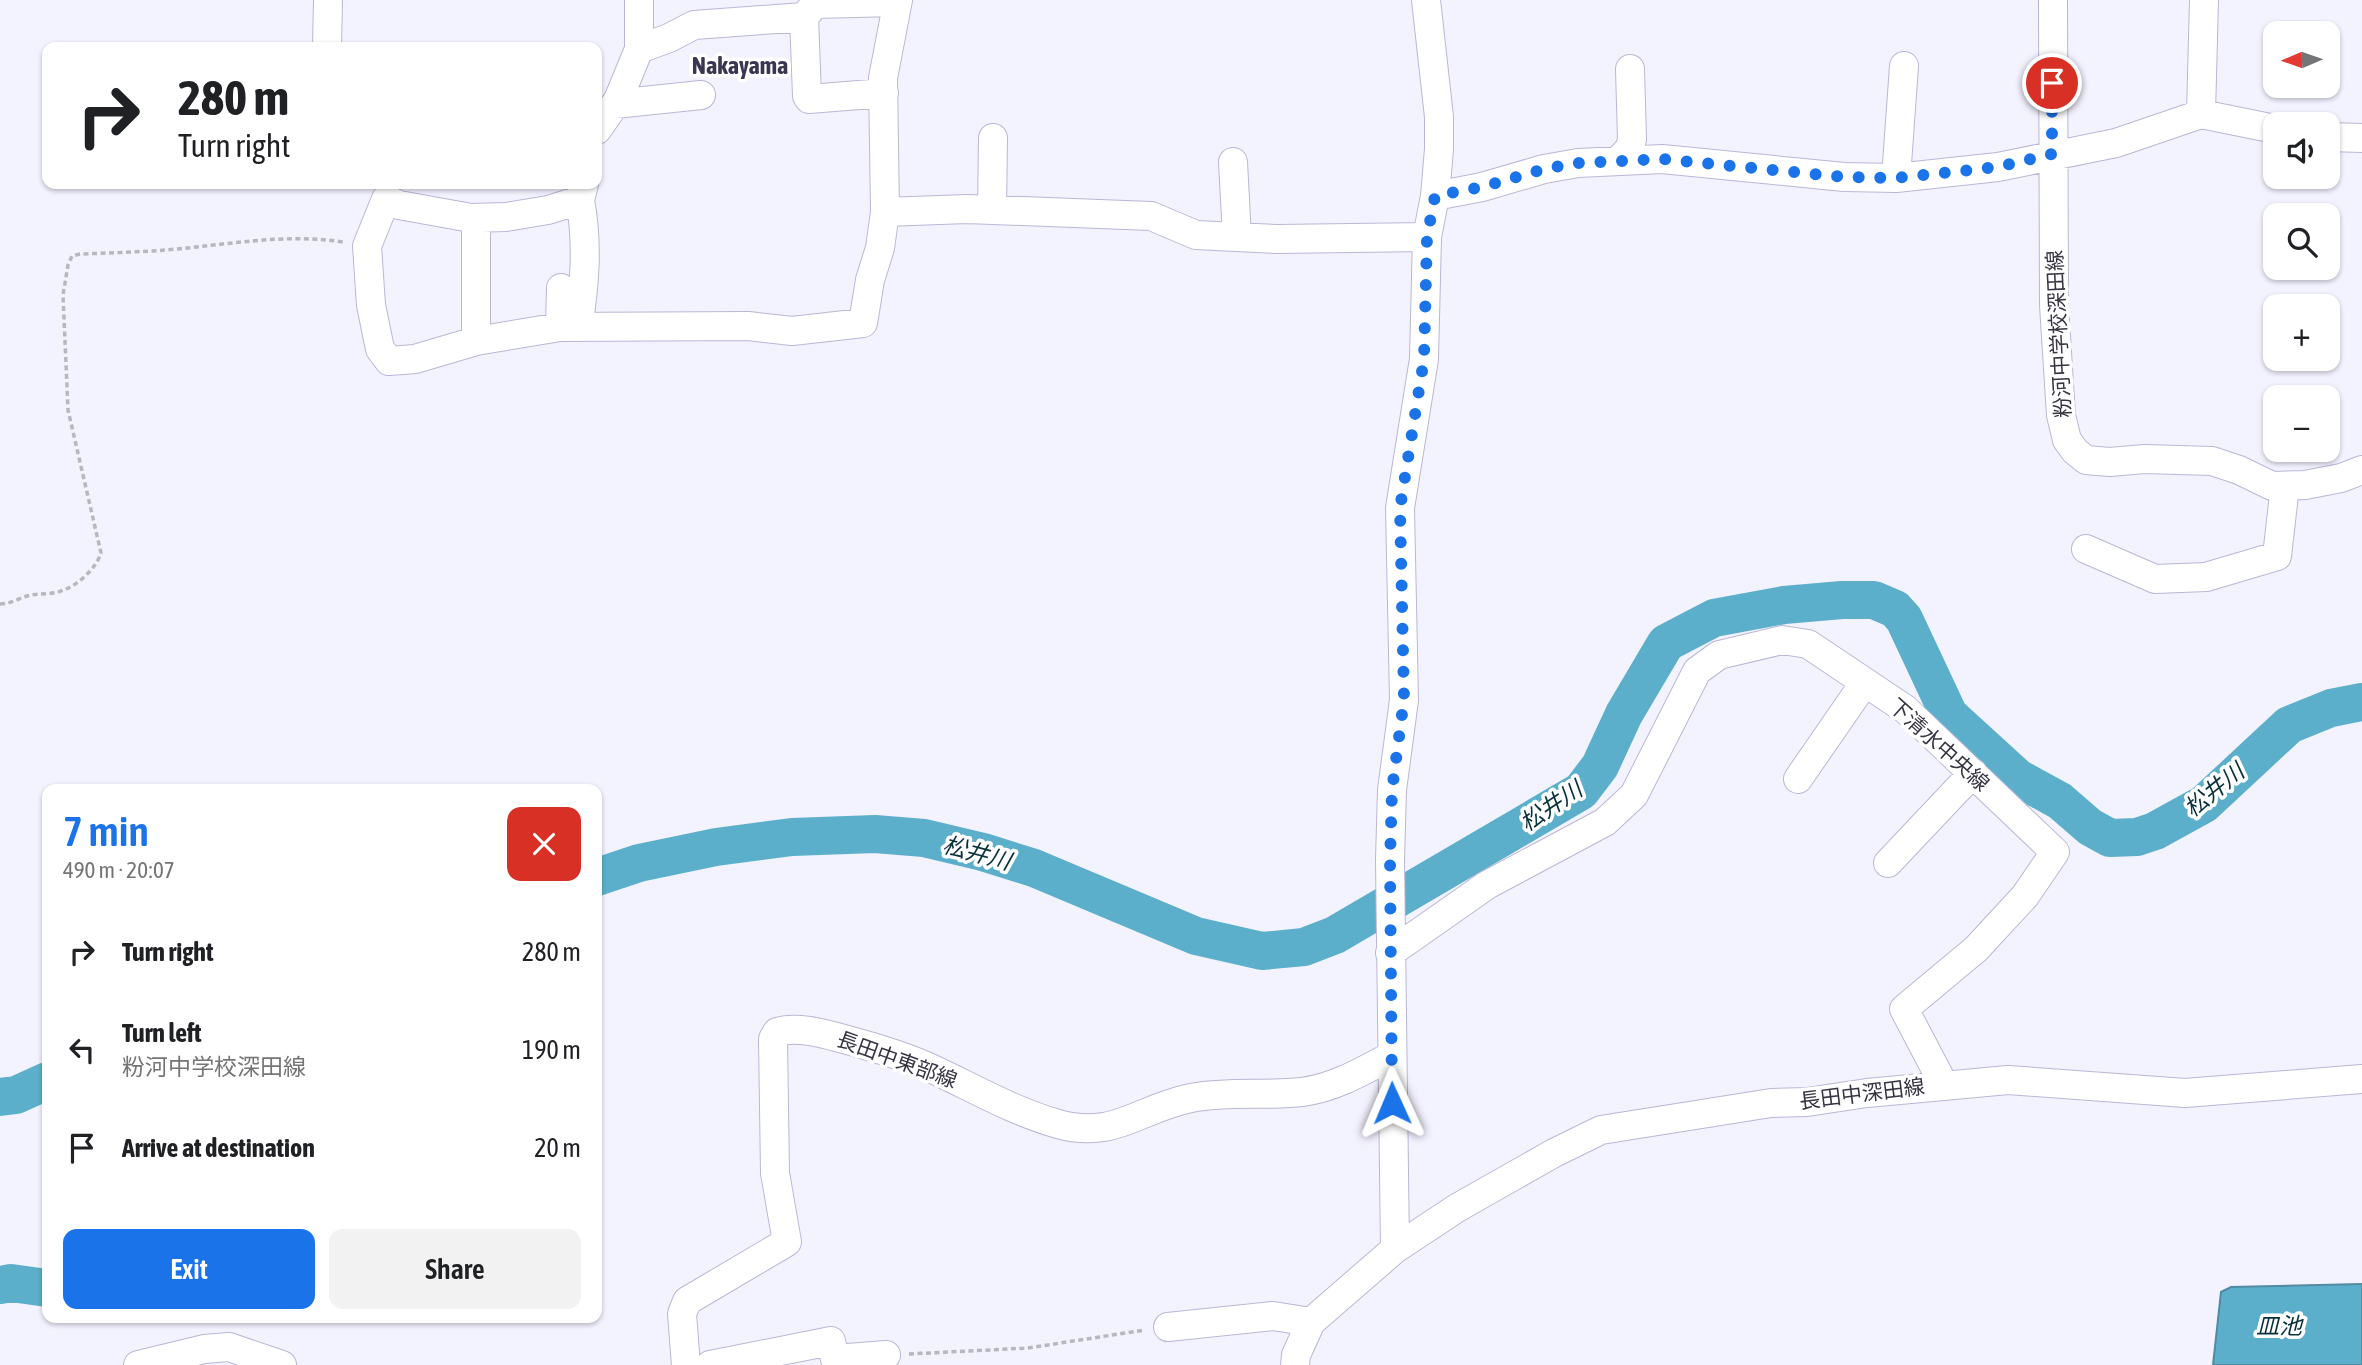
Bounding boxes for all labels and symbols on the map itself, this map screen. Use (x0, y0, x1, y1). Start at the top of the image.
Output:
north arrow (2263, 21, 2340, 98)
district label: Nakayama (692, 52, 788, 79)
pin (2022, 53, 2082, 113)
street label: 粉河中学校深田線 (2042, 250, 2074, 419)
street label: 下清水中央線 (1885, 693, 1995, 795)
water label: 松井川 (2179, 756, 2251, 822)
water label: 松井川 (1515, 774, 1589, 836)
water label: 松井川 (940, 832, 1017, 875)
street label: 長田中東部線 (834, 1026, 961, 1092)
position arrow (1355, 1066, 1429, 1140)
street label: 長田中深田線 (1798, 1073, 1926, 1113)
water label: 皿池 (2256, 1313, 2304, 1339)

